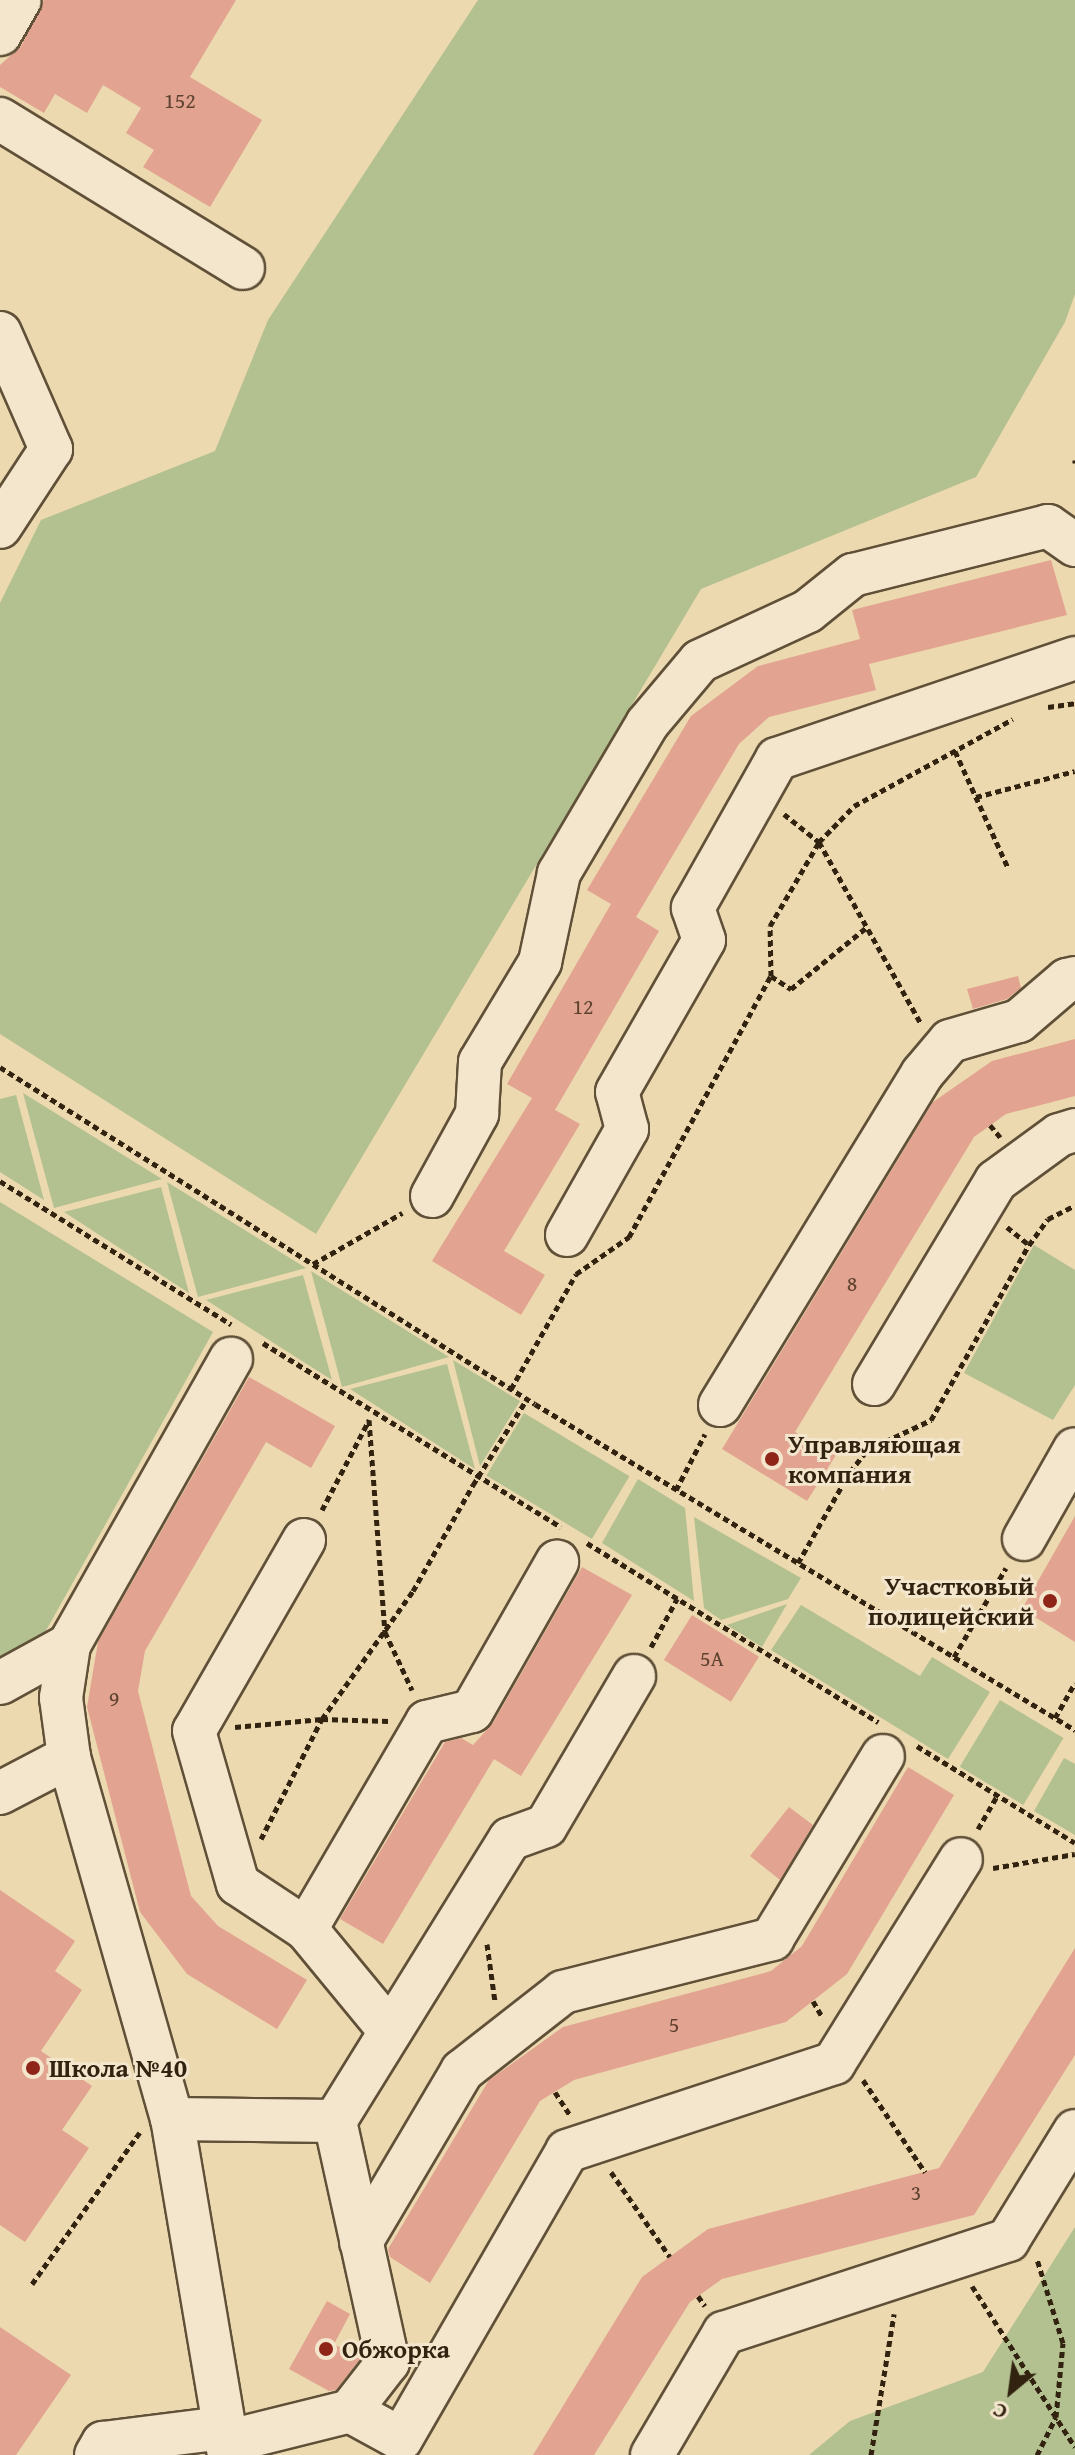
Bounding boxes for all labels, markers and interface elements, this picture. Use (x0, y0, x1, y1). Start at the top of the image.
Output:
house number: 152 (164, 88, 196, 114)
house number: 12 (572, 994, 594, 1020)
house number: 8 (847, 1271, 857, 1297)
place label: Управляющая компания (788, 1428, 961, 1490)
marker: Управляющая компания (763, 1450, 781, 1468)
place label: Участковый полицейский (868, 1570, 1034, 1632)
marker: Участковый полицейский (1041, 1592, 1059, 1610)
house number: 5А (700, 1646, 724, 1672)
house number: 9 (109, 1686, 119, 1712)
house number: 5 (669, 2012, 679, 2038)
place label: Школа №40 (49, 2052, 187, 2084)
marker: Школа №40 (24, 2059, 42, 2077)
house number: 3 (911, 2180, 921, 2206)
place label: Обжорка (342, 2333, 450, 2365)
marker: Обжорка (317, 2340, 335, 2358)
north arrow (971, 2351, 1051, 2431)
text: С (986, 2395, 1013, 2429)

